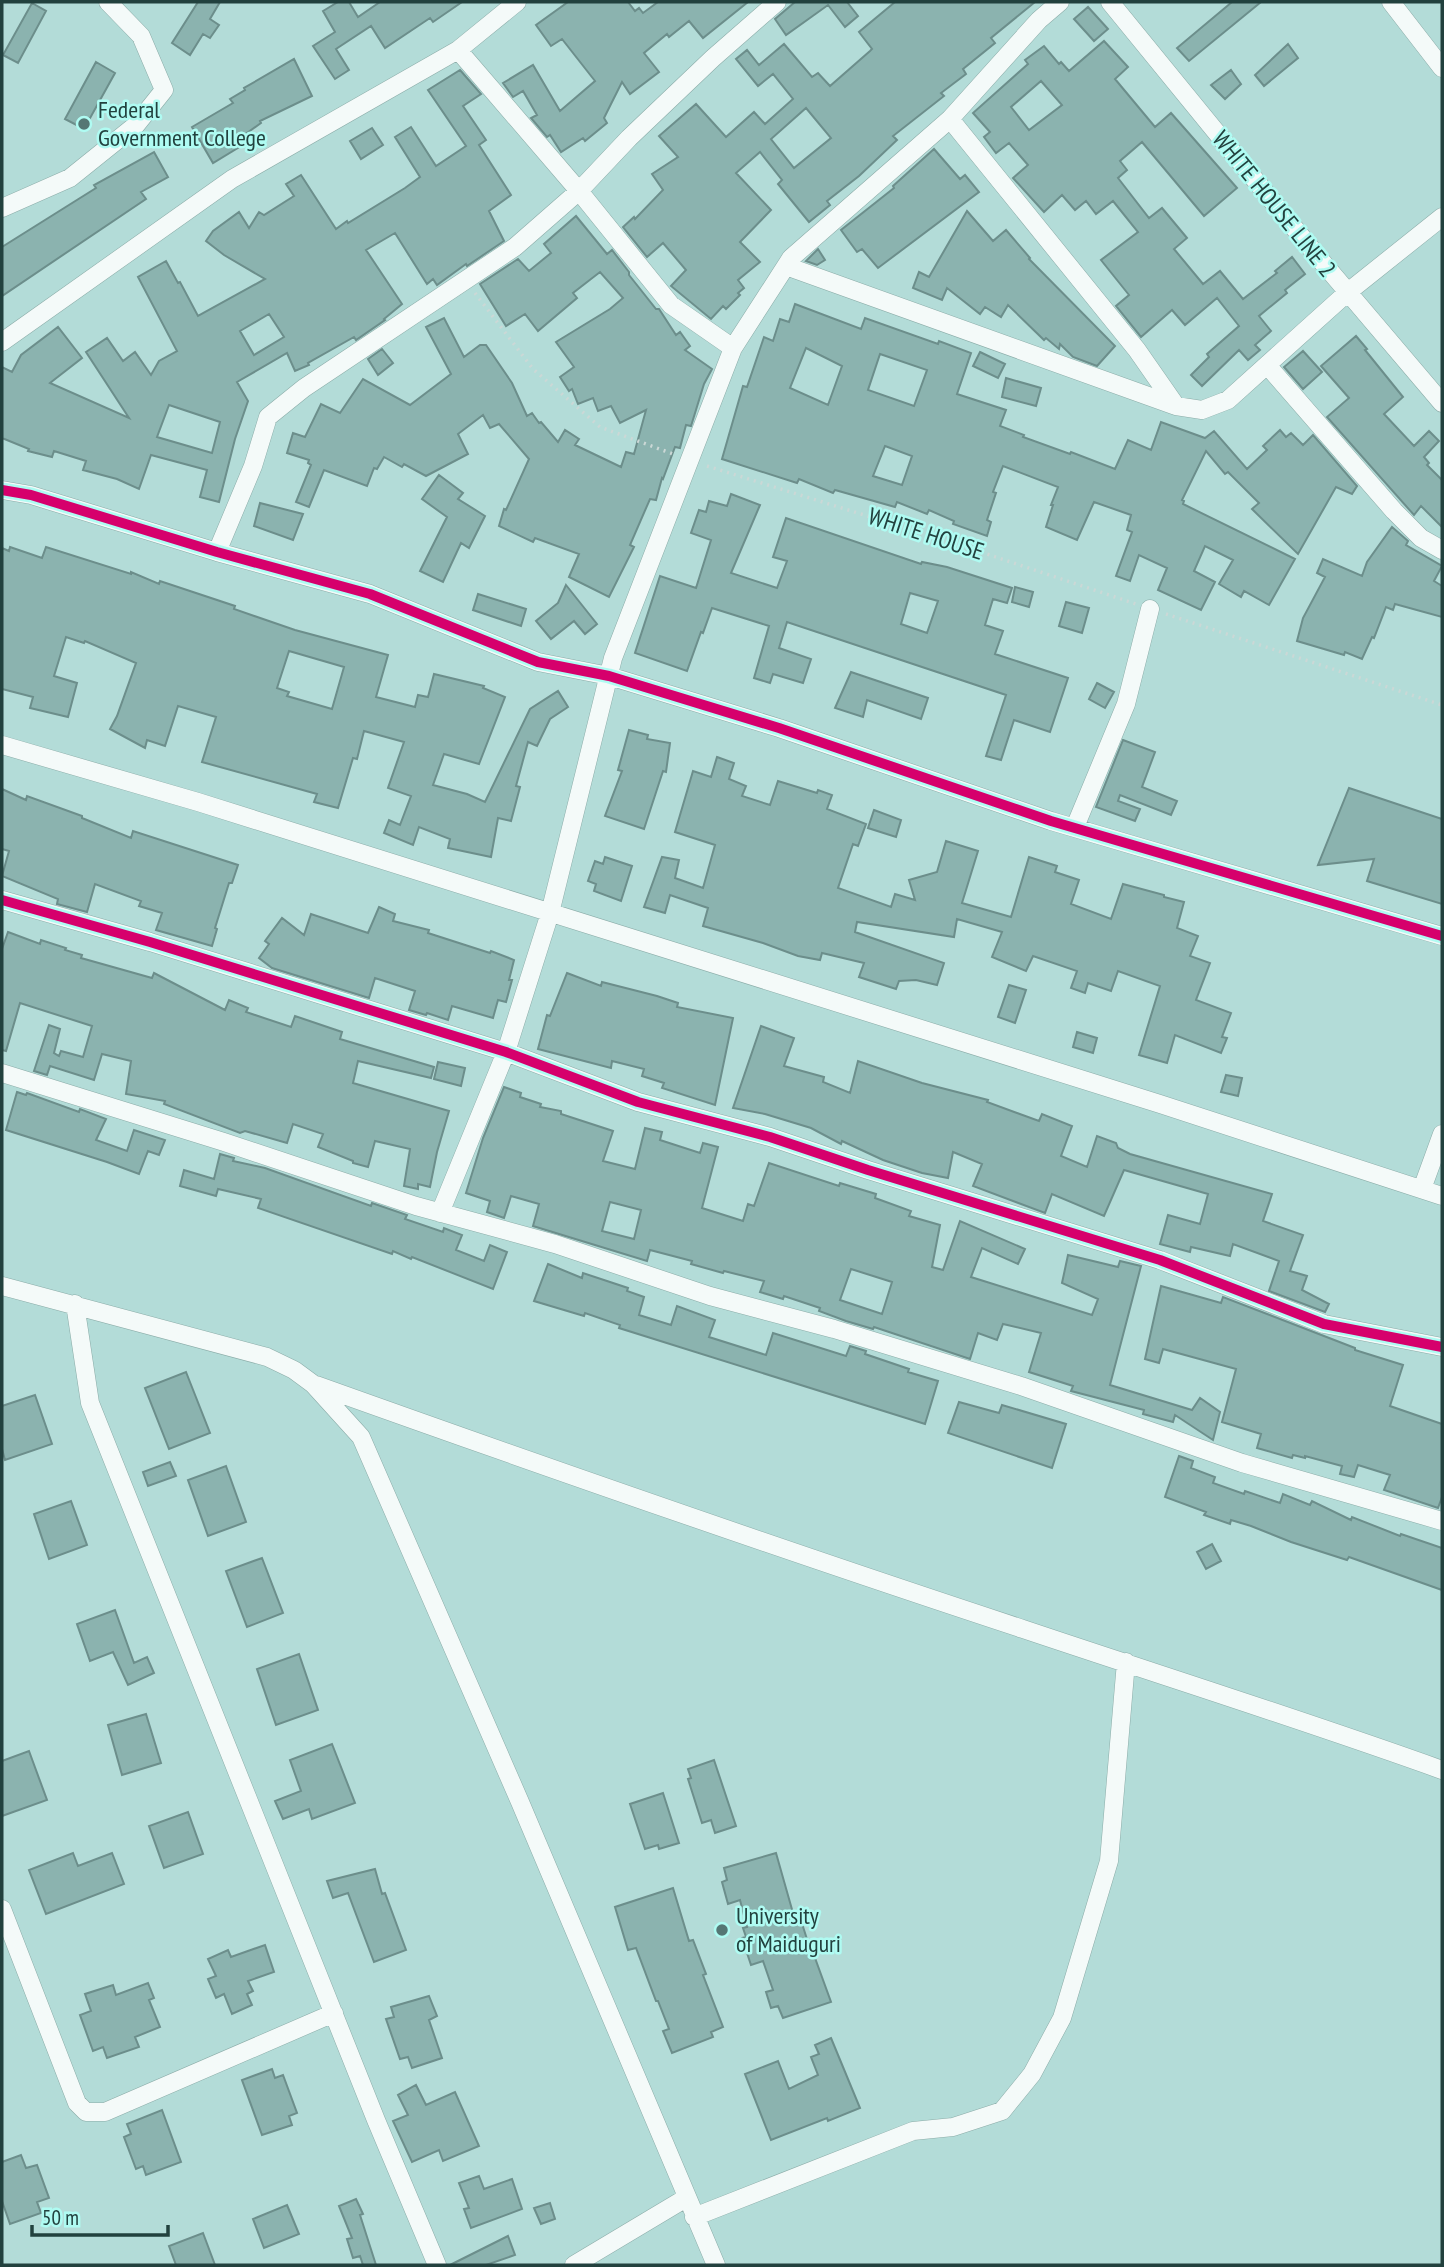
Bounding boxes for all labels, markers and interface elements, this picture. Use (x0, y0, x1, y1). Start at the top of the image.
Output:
place label: Federal Government College (98, 94, 266, 153)
marker: Federal Government College (76, 116, 92, 132)
street label: WHITE HOUSE LINE 2 (1206, 124, 1343, 283)
street label: WHITE HOUSE (864, 500, 988, 567)
place label: University of Maiduguri (736, 1900, 841, 1959)
marker: University of Maiduguri (714, 1922, 730, 1938)
scale bar (32, 2194, 168, 2238)
text: 50 m (42, 2204, 79, 2231)

